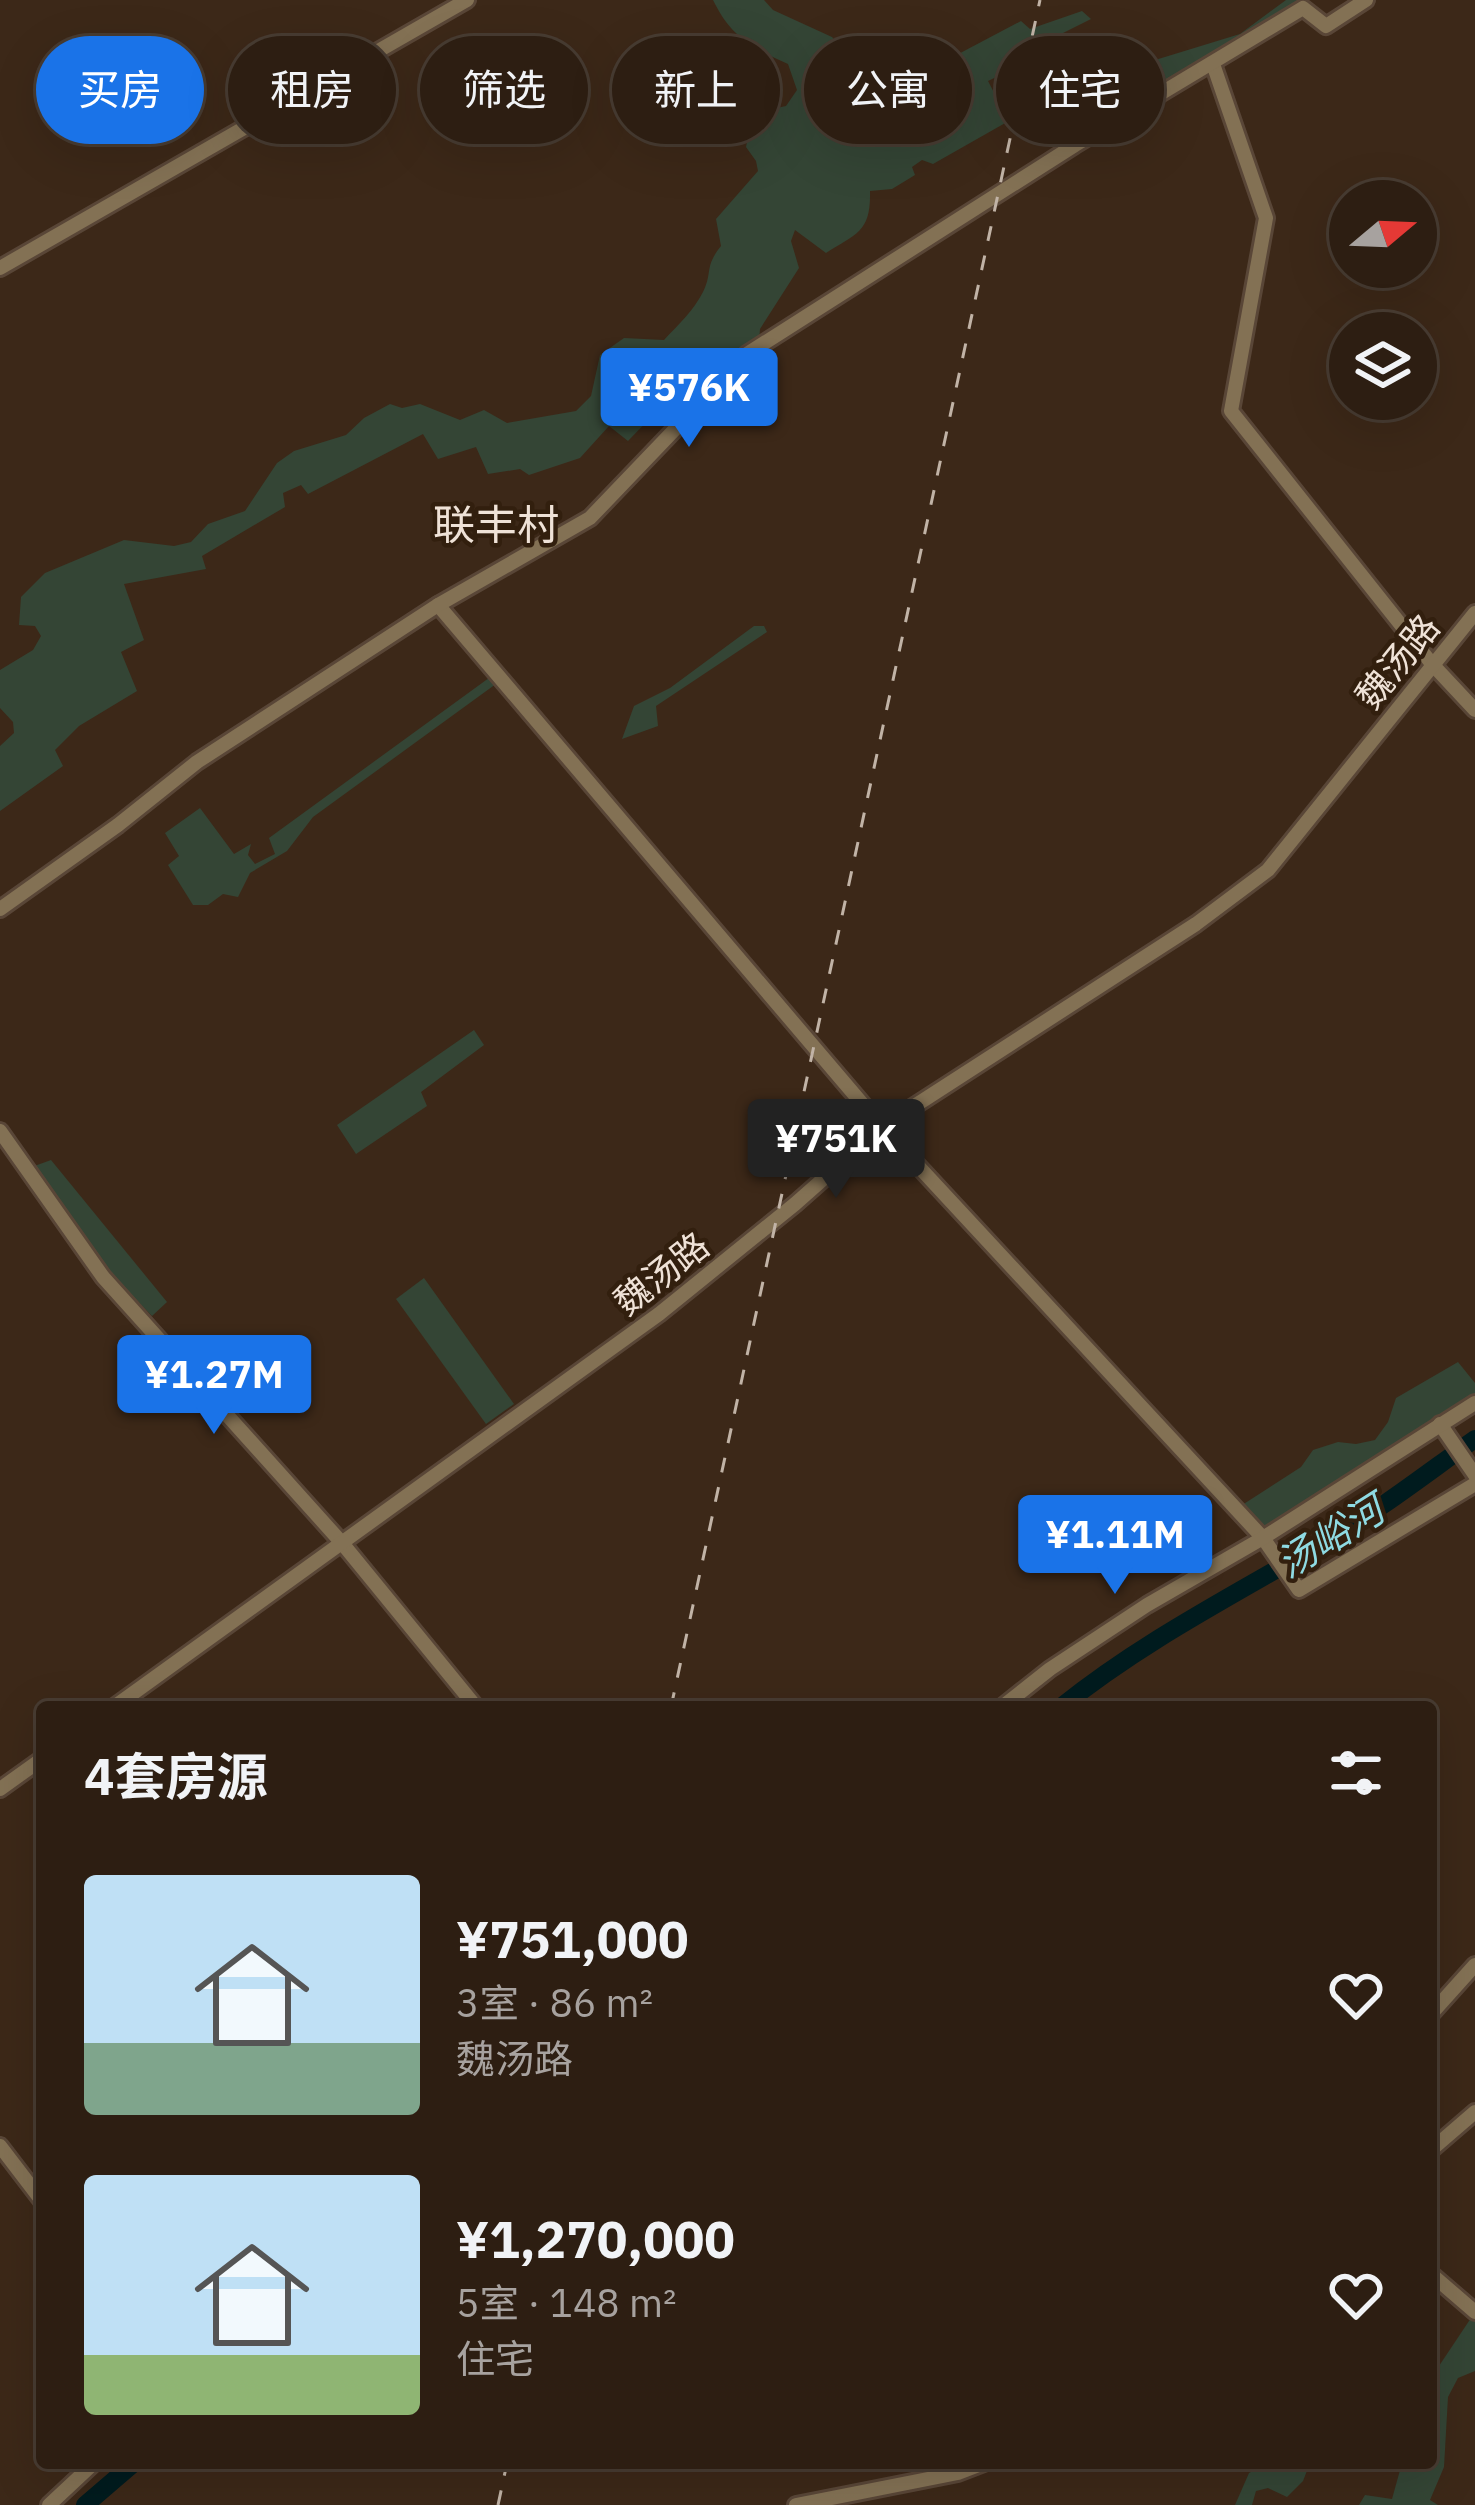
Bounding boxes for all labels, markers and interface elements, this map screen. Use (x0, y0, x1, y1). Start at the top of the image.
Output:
chip: 买房 (36, 36, 204, 144)
chip: 租房 (228, 36, 396, 144)
chip: 筛选 (420, 36, 588, 144)
chip: 新上 (612, 36, 780, 144)
chip: 公寓 (804, 36, 972, 144)
chip: 住宅 (996, 36, 1164, 144)
north arrow (1329, 180, 1437, 288)
map controls (1329, 180, 1437, 420)
button: layers (1329, 312, 1437, 420)
pin: ¥576K (605, 348, 773, 450)
text: ¥576K (628, 361, 750, 412)
district label: 联丰村 (433, 497, 559, 552)
street label: 魏汤路 (1345, 604, 1449, 718)
pin: ¥751K (752, 1099, 920, 1201)
text: ¥751K (775, 1112, 897, 1163)
street label: 魏汤路 (604, 1221, 718, 1325)
pin: ¥1.27M (116, 1335, 312, 1437)
text: ¥1.27M (144, 1348, 284, 1399)
water label: 汤峪河 (1267, 1480, 1399, 1589)
pin: ¥1.11M (1017, 1495, 1213, 1597)
text: ¥1.11M (1045, 1508, 1185, 1559)
icon: filters (1323, 1740, 1389, 1806)
text: 4套房源 (84, 1743, 268, 1809)
text: ¥751,000 (456, 1906, 689, 1972)
icon: home (180, 1923, 324, 2067)
icon: heart (1323, 1962, 1389, 2028)
text: 3室 · 86 m² (456, 1977, 653, 2028)
text: 魏汤路 (456, 2033, 573, 2084)
text: ¥1,270,000 (456, 2206, 735, 2272)
icon: home (180, 2223, 324, 2367)
icon: heart (1323, 2262, 1389, 2328)
text: 5室 · 148 m² (456, 2277, 676, 2328)
text: 住宅 (456, 2333, 534, 2384)

